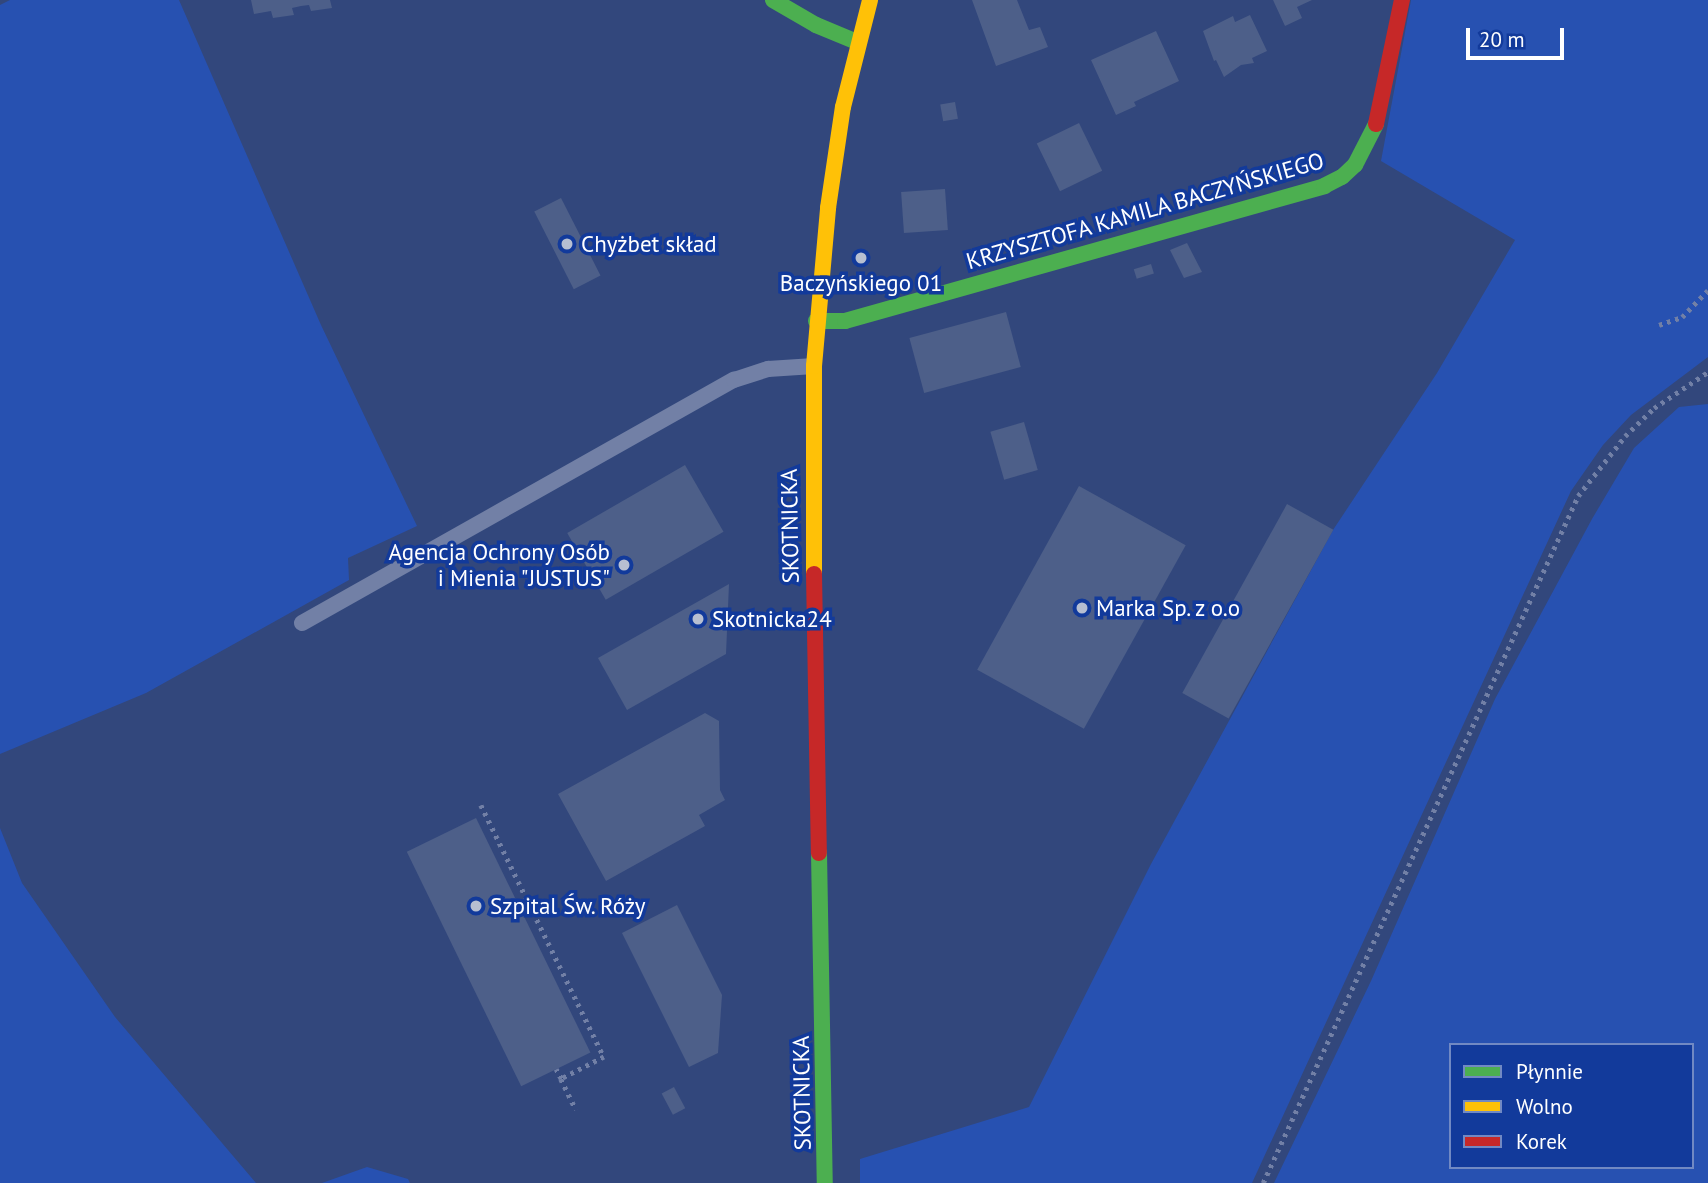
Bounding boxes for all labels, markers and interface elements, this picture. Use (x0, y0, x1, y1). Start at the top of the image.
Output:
scale bar (1470, 14, 1568, 58)
text: 20 m (1479, 26, 1525, 53)
street label: KRZYSZTOFA KAMILA BACZYŃSKIEGO (962, 146, 1328, 276)
place label: Chyżbet skład (581, 230, 717, 258)
marker: Chyżbet skład (559, 236, 575, 252)
marker: Baczyńskiego 01 (853, 250, 869, 266)
place label: Baczyńskiego 01 (780, 269, 942, 297)
street label: SKOTNICKA (775, 468, 805, 584)
place label: Agencja Ochrony Osób i Mienia "JUSTUS" (388, 538, 610, 592)
marker: Agencja Ochrony Osób i Mienia "JUSTUS" (616, 557, 632, 573)
place label: Marka Sp. z o.o (1096, 594, 1243, 622)
marker: Marka Sp. z o.o (1074, 600, 1090, 616)
place label: Skotnicka24 (712, 605, 832, 633)
marker: Skotnicka24 (690, 611, 706, 627)
place label: Szpital Św. Róży (490, 892, 647, 920)
marker: Szpital Św. Róży (468, 898, 484, 914)
street label: SKOTNICKA (787, 1035, 817, 1151)
legend (1449, 1043, 1694, 1169)
text: Płynnie (1516, 1058, 1583, 1085)
text: Wolno (1516, 1093, 1573, 1120)
text: Korek (1516, 1128, 1567, 1155)

